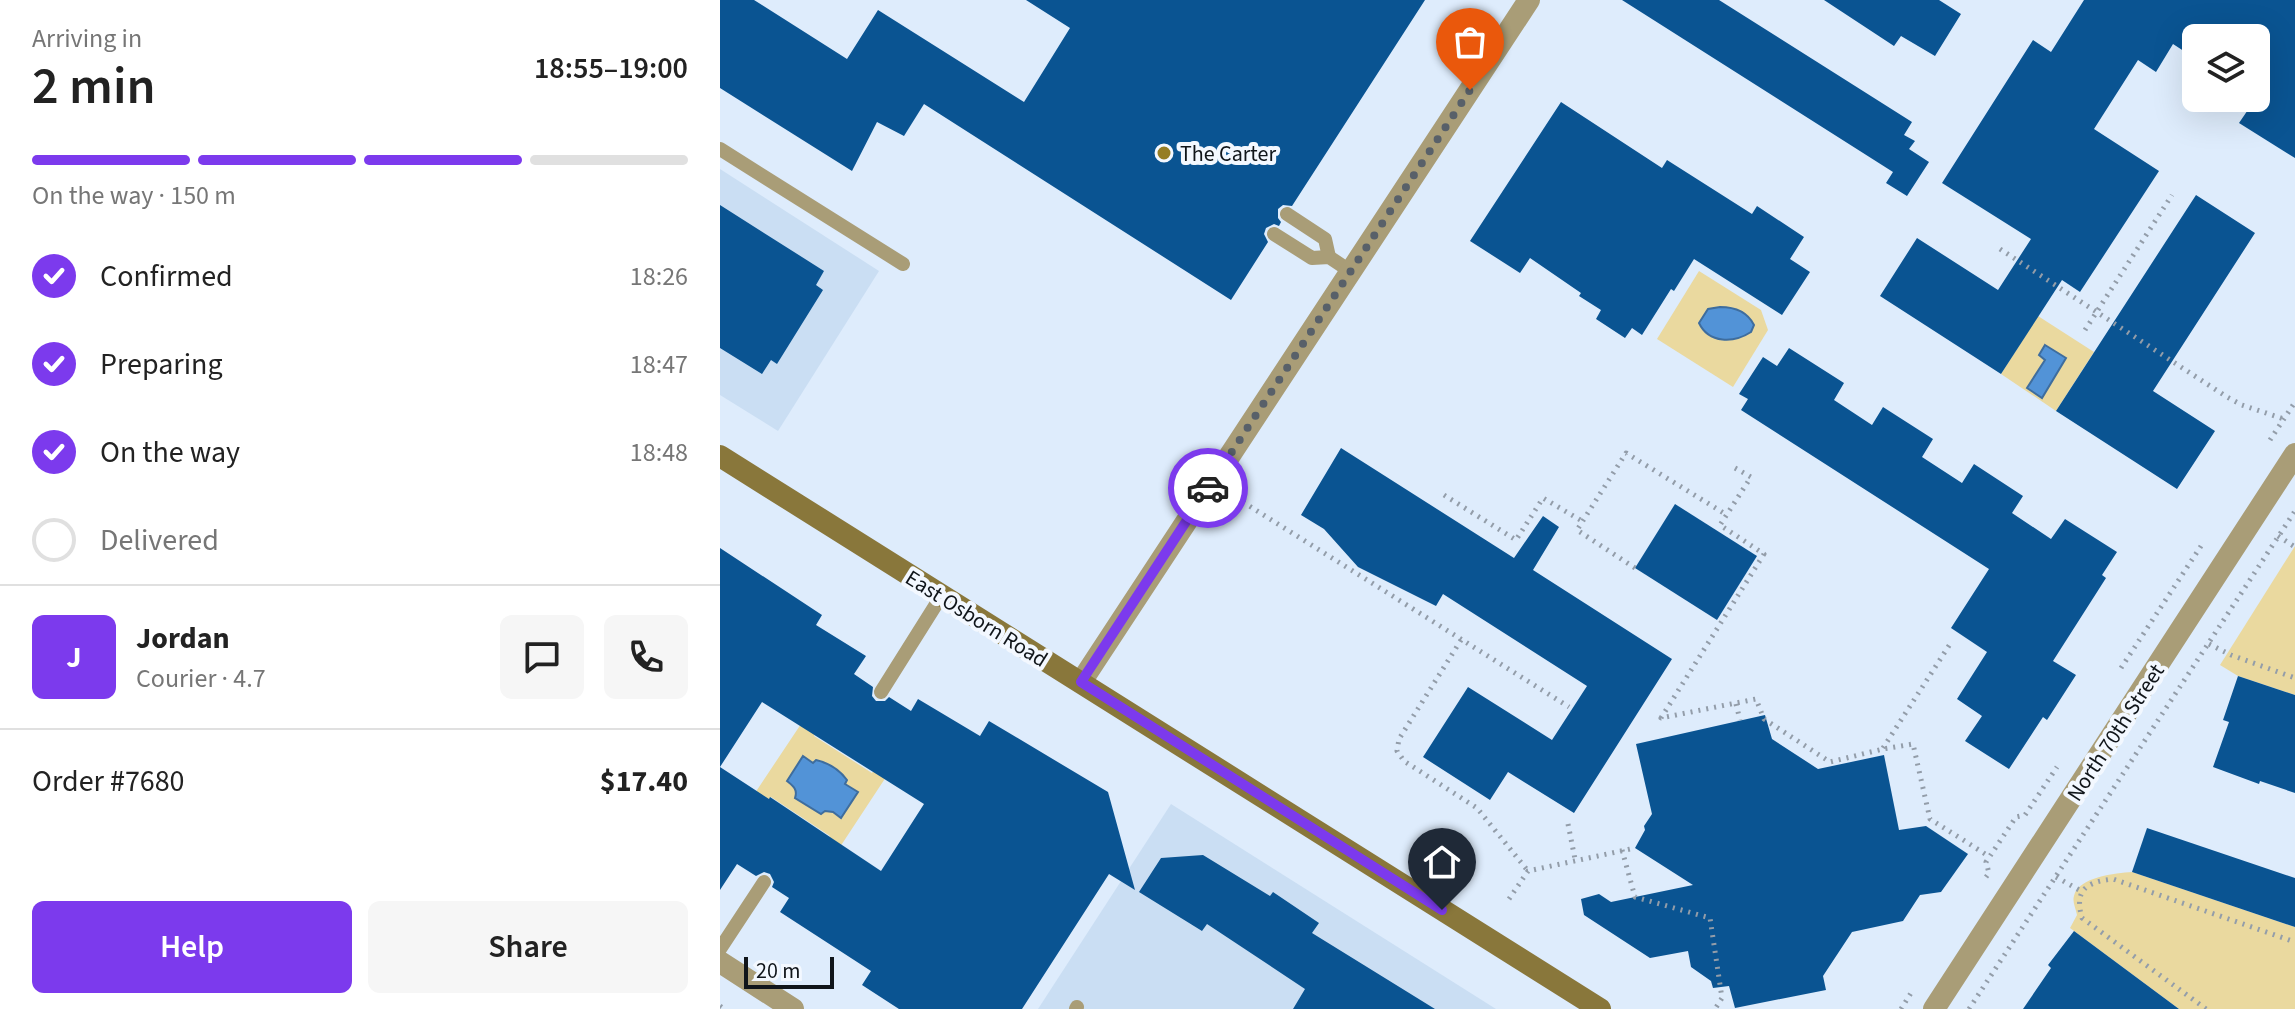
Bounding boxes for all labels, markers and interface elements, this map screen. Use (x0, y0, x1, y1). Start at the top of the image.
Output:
pin (1436, 8, 1504, 90)
text: Arriving in (32, 20, 142, 57)
icon: bag (1448, 20, 1492, 64)
map controls (2182, 24, 2270, 112)
button: layers (2182, 24, 2270, 112)
text: 18:55–19:00 (534, 47, 688, 90)
text: 2 min (32, 50, 156, 124)
place label: The Carter (1180, 138, 1276, 170)
marker: The Carter (1155, 144, 1173, 162)
text: On the way · 150 m (32, 177, 236, 214)
icon: check (32, 254, 76, 298)
text: Confirmed (100, 255, 233, 298)
text: 18:26 (630, 258, 688, 295)
icon: check (32, 342, 76, 386)
text: Preparing (100, 343, 223, 386)
text: 18:47 (630, 346, 688, 383)
icon: check (32, 430, 76, 474)
text: On the way (100, 431, 240, 474)
text: 18:48 (630, 434, 688, 471)
courier (1168, 448, 1248, 528)
icon: car (1186, 466, 1230, 510)
text: Delivered (100, 519, 219, 562)
street label: East Osborn Road (899, 562, 1054, 675)
button: chat (500, 615, 584, 699)
button: phone (604, 615, 688, 699)
text: Jordan (136, 617, 230, 660)
text: J (66, 636, 82, 679)
street label: North 70th Street (2059, 657, 2173, 808)
text: Courier · 4.7 (136, 660, 266, 697)
text: Order #7680 (32, 760, 185, 803)
text: $17.40 (600, 760, 688, 803)
pin (1408, 828, 1476, 910)
icon: home (1420, 840, 1464, 884)
button: Help (32, 901, 352, 993)
button: Share (368, 901, 688, 993)
scale bar (744, 953, 834, 989)
text: 20 m (756, 955, 801, 987)

